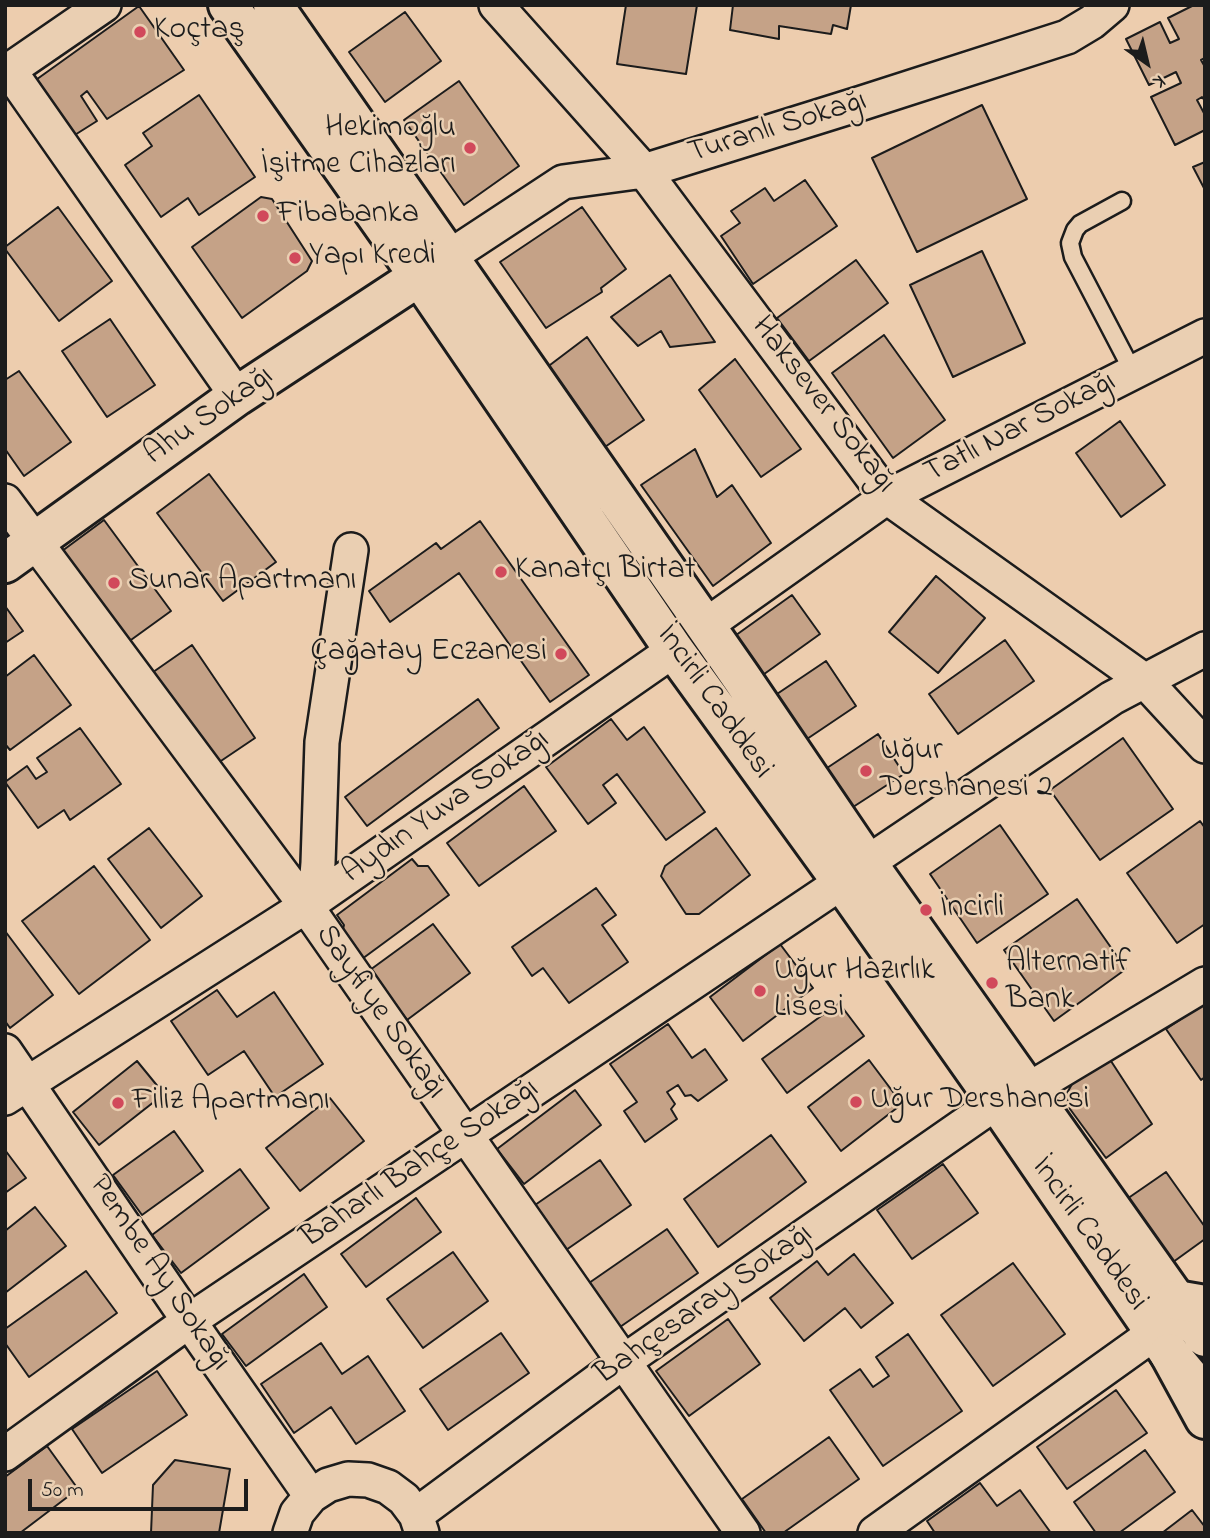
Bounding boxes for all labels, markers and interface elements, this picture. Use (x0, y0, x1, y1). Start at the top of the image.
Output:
place label: Koçtaş (154, 13, 245, 51)
marker: Koçtaş (132, 24, 148, 40)
north arrow (1112, 28, 1182, 98)
text: K (1148, 67, 1170, 95)
street label: Turanlı Sokağı (684, 84, 872, 174)
place label: Hekimoğlu İşitme Cihazları (261, 111, 456, 186)
marker: Hekimoğlu İşitme Cihazları (462, 140, 478, 156)
place label: Fibabanka (277, 197, 419, 235)
marker: Fibabanka (255, 208, 271, 224)
place label: Yapı Kredi (309, 239, 436, 277)
marker: Yapı Kredi (287, 250, 303, 266)
street label: Haksever Sokağı (741, 310, 903, 502)
street label: Ahu Sokağı (138, 359, 282, 475)
street label: Tatlı Nar Sokağı (919, 364, 1123, 494)
place label: Kanatçı Birtat (515, 553, 696, 591)
place label: Sunar Apartmanı (128, 564, 356, 602)
marker: Kanatçı Birtat (493, 564, 509, 580)
marker: Sunar Apartmanı (106, 575, 122, 591)
street label: İncirli Caddesi (646, 618, 780, 788)
place label: Çağatay Eczanesi (310, 635, 547, 673)
marker: Çağatay Eczanesi (553, 646, 569, 662)
street label: Aydın Yuva Sokağı (336, 722, 558, 894)
place label: Uğur Dershanesi 2 (880, 734, 1053, 809)
marker: Uğur Dershanesi 2 (858, 763, 874, 779)
place label: İncirli (940, 891, 1004, 929)
marker: İncirli (918, 902, 934, 918)
street label: Sayfiye Sokağı (305, 918, 453, 1108)
place label: Alternatif Bank (1006, 946, 1131, 1021)
place label: Uğur Hazırlık Lisesi (774, 954, 935, 1029)
marker: Alternatif Bank (984, 975, 1000, 991)
marker: Uğur Hazırlık Lisesi (752, 983, 768, 999)
street label: Baharlı Bahçe Sokağı (295, 1071, 547, 1259)
place label: Uğur Dershanesi (870, 1083, 1089, 1121)
place label: Filiz Apartmanı (132, 1084, 330, 1122)
marker: Uğur Dershanesi (848, 1094, 864, 1110)
marker: Filiz Apartmanı (110, 1095, 126, 1111)
street label: İncirli Caddesi (1021, 1150, 1155, 1320)
street label: Pembe Ay Sokağı (78, 1169, 238, 1379)
street label: Bahçesaray Sokağı (589, 1217, 821, 1395)
scale bar (32, 1464, 252, 1508)
text: 50 m (41, 1476, 84, 1506)

